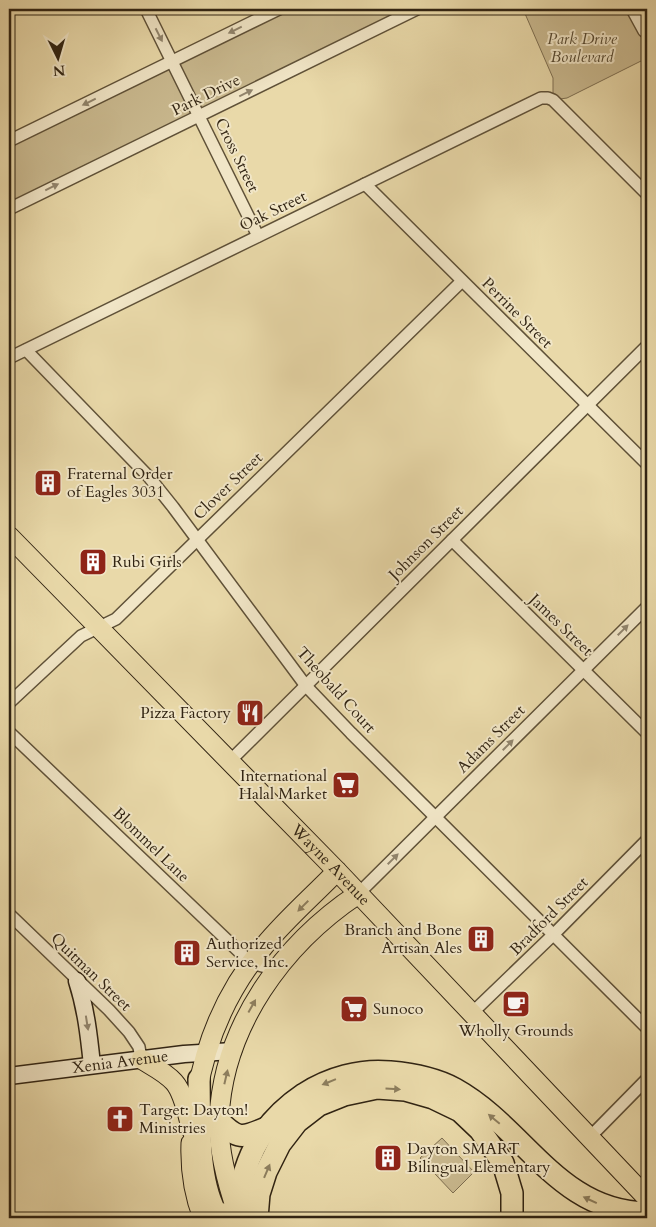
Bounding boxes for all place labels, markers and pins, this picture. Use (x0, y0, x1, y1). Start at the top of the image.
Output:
place label: Fraternal Order of Eagles 3031 (67, 463, 173, 503)
building icon: Fraternal Order of Eagles 3031 (33, 468, 63, 498)
building icon: Rubi Girls (78, 547, 108, 577)
place label: Rubi Girls (112, 551, 182, 573)
restaurant icon: Pizza Factory (235, 698, 265, 728)
place label: Pizza Factory (140, 702, 232, 724)
place label: International Halal Market (239, 765, 327, 805)
supermarket icon: International Halal Market (331, 770, 361, 800)
place label: Branch and Bone Artisan Ales (344, 919, 462, 959)
building icon: Branch and Bone Artisan Ales (466, 924, 496, 954)
place label: Authorized Service, Inc. (206, 933, 289, 973)
building icon: Authorized Service, Inc. (172, 938, 202, 968)
cafe icon: Wholly Grounds (501, 989, 531, 1019)
supermarket icon: Sunoco (339, 994, 369, 1024)
place label: Sunoco (373, 998, 424, 1020)
place label: Wholly Grounds (458, 1020, 573, 1042)
place label: Target: Dayton! Ministries (139, 1099, 248, 1139)
church icon: Target: Dayton! Ministries (105, 1104, 135, 1134)
place label: Dayton SMART Bilingual Elementary (407, 1138, 551, 1178)
building icon: Dayton SMART Bilingual Elementary (373, 1143, 403, 1173)

